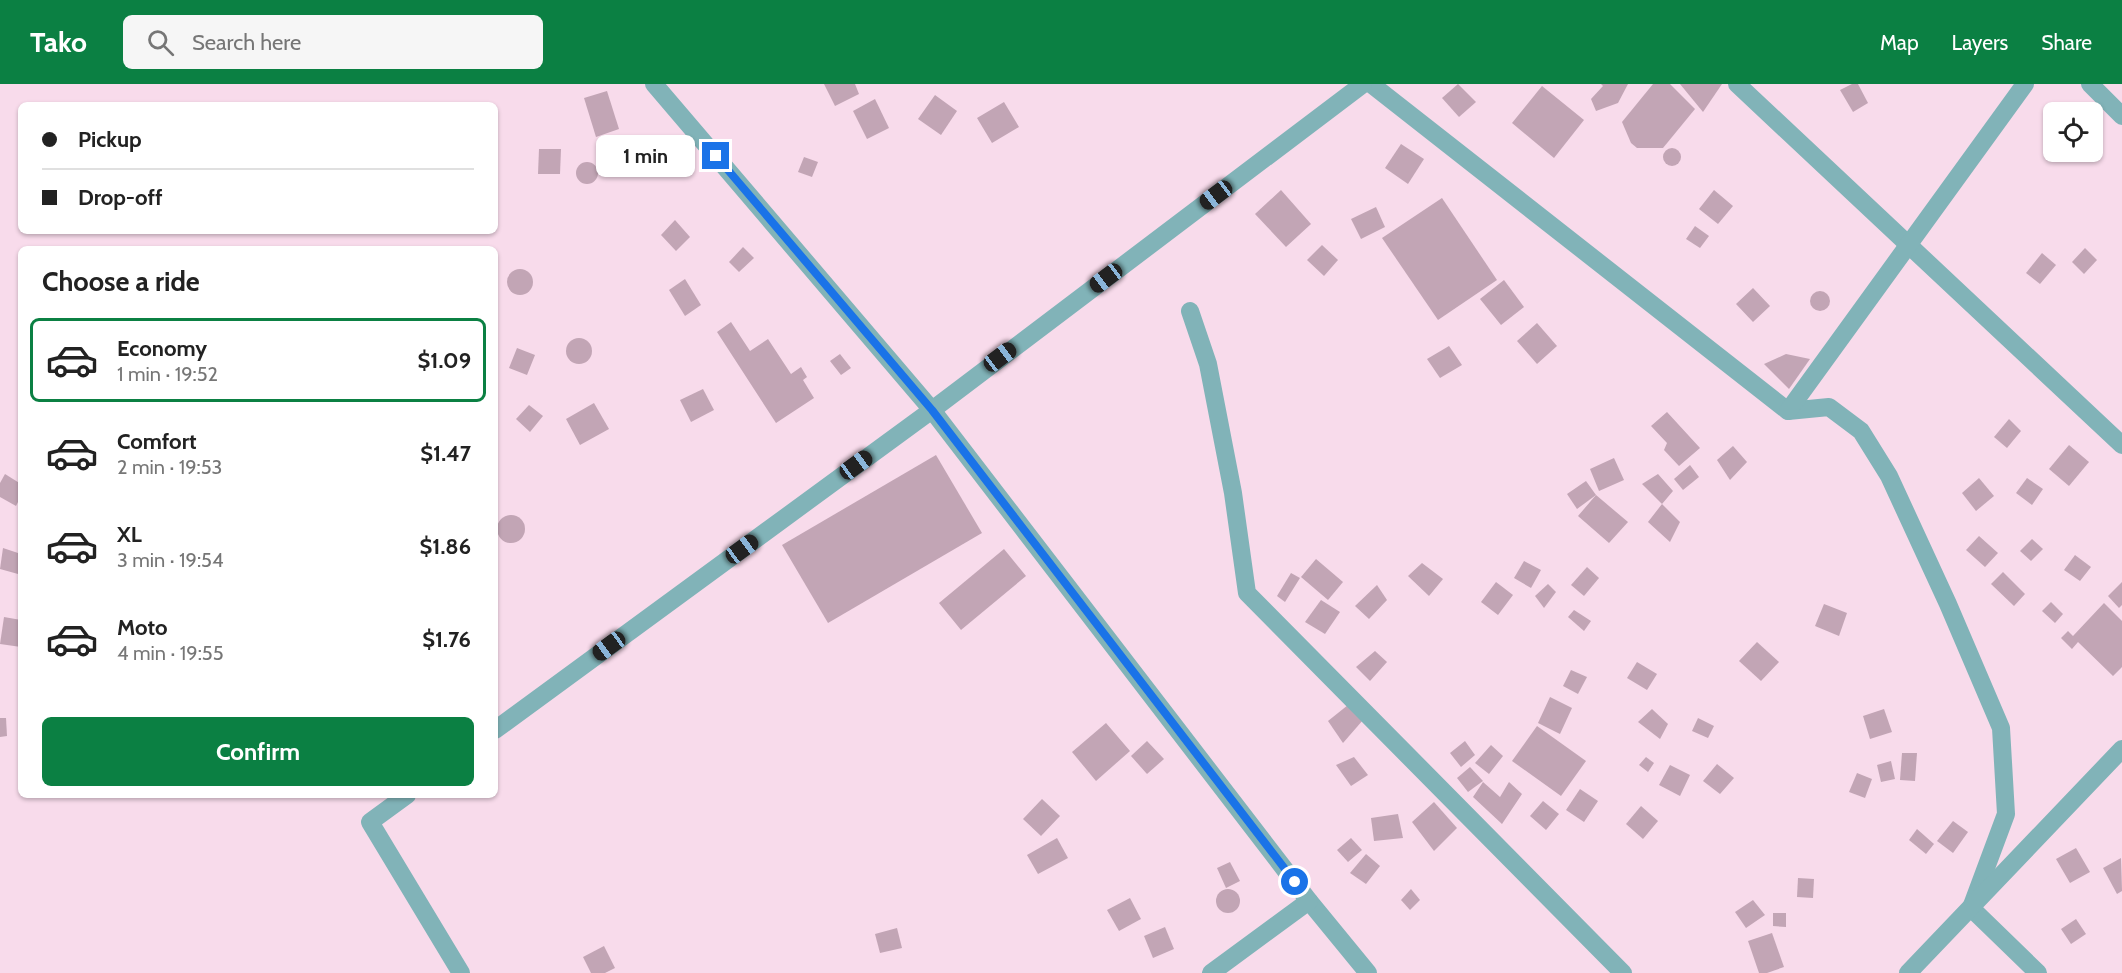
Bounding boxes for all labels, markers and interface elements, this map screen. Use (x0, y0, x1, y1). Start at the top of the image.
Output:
search box (123, 15, 543, 69)
text: Tako (30, 25, 87, 59)
icon: search (144, 26, 177, 59)
text: Search here (192, 29, 301, 56)
text: Map (1880, 30, 1919, 55)
text: Layers (1952, 30, 2008, 55)
text: Share (2041, 30, 2092, 55)
map controls (2043, 102, 2103, 162)
button: locate (2043, 102, 2103, 162)
text: Pickup (78, 126, 142, 153)
callout: 1 min (596, 135, 695, 177)
route end (702, 142, 729, 169)
text: 1 min (623, 144, 668, 168)
car (1196, 177, 1236, 213)
text: Drop-off (78, 184, 162, 211)
car (1086, 260, 1126, 296)
text: Choose a ride (42, 265, 200, 298)
icon: car (45, 333, 99, 387)
text: Economy (117, 335, 207, 362)
car (980, 339, 1020, 375)
text: $1.09 (418, 347, 471, 374)
text: 1 min · 19:52 (117, 362, 218, 386)
icon: car (45, 426, 99, 480)
text: Comfort (117, 428, 196, 455)
text: $1.47 (420, 440, 471, 467)
car (836, 447, 876, 483)
text: 2 min · 19:53 (117, 455, 222, 479)
icon: car (45, 519, 99, 573)
text: XL (117, 521, 142, 548)
car (722, 531, 762, 567)
text: $1.86 (420, 533, 471, 560)
text: 3 min · 19:54 (117, 548, 223, 572)
icon: car (45, 612, 99, 666)
text: Moto (117, 614, 168, 641)
text: $1.76 (422, 626, 471, 653)
car (589, 628, 629, 664)
text: 4 min · 19:55 (117, 641, 223, 665)
button: Confirm (42, 717, 474, 786)
route start (1281, 868, 1308, 895)

